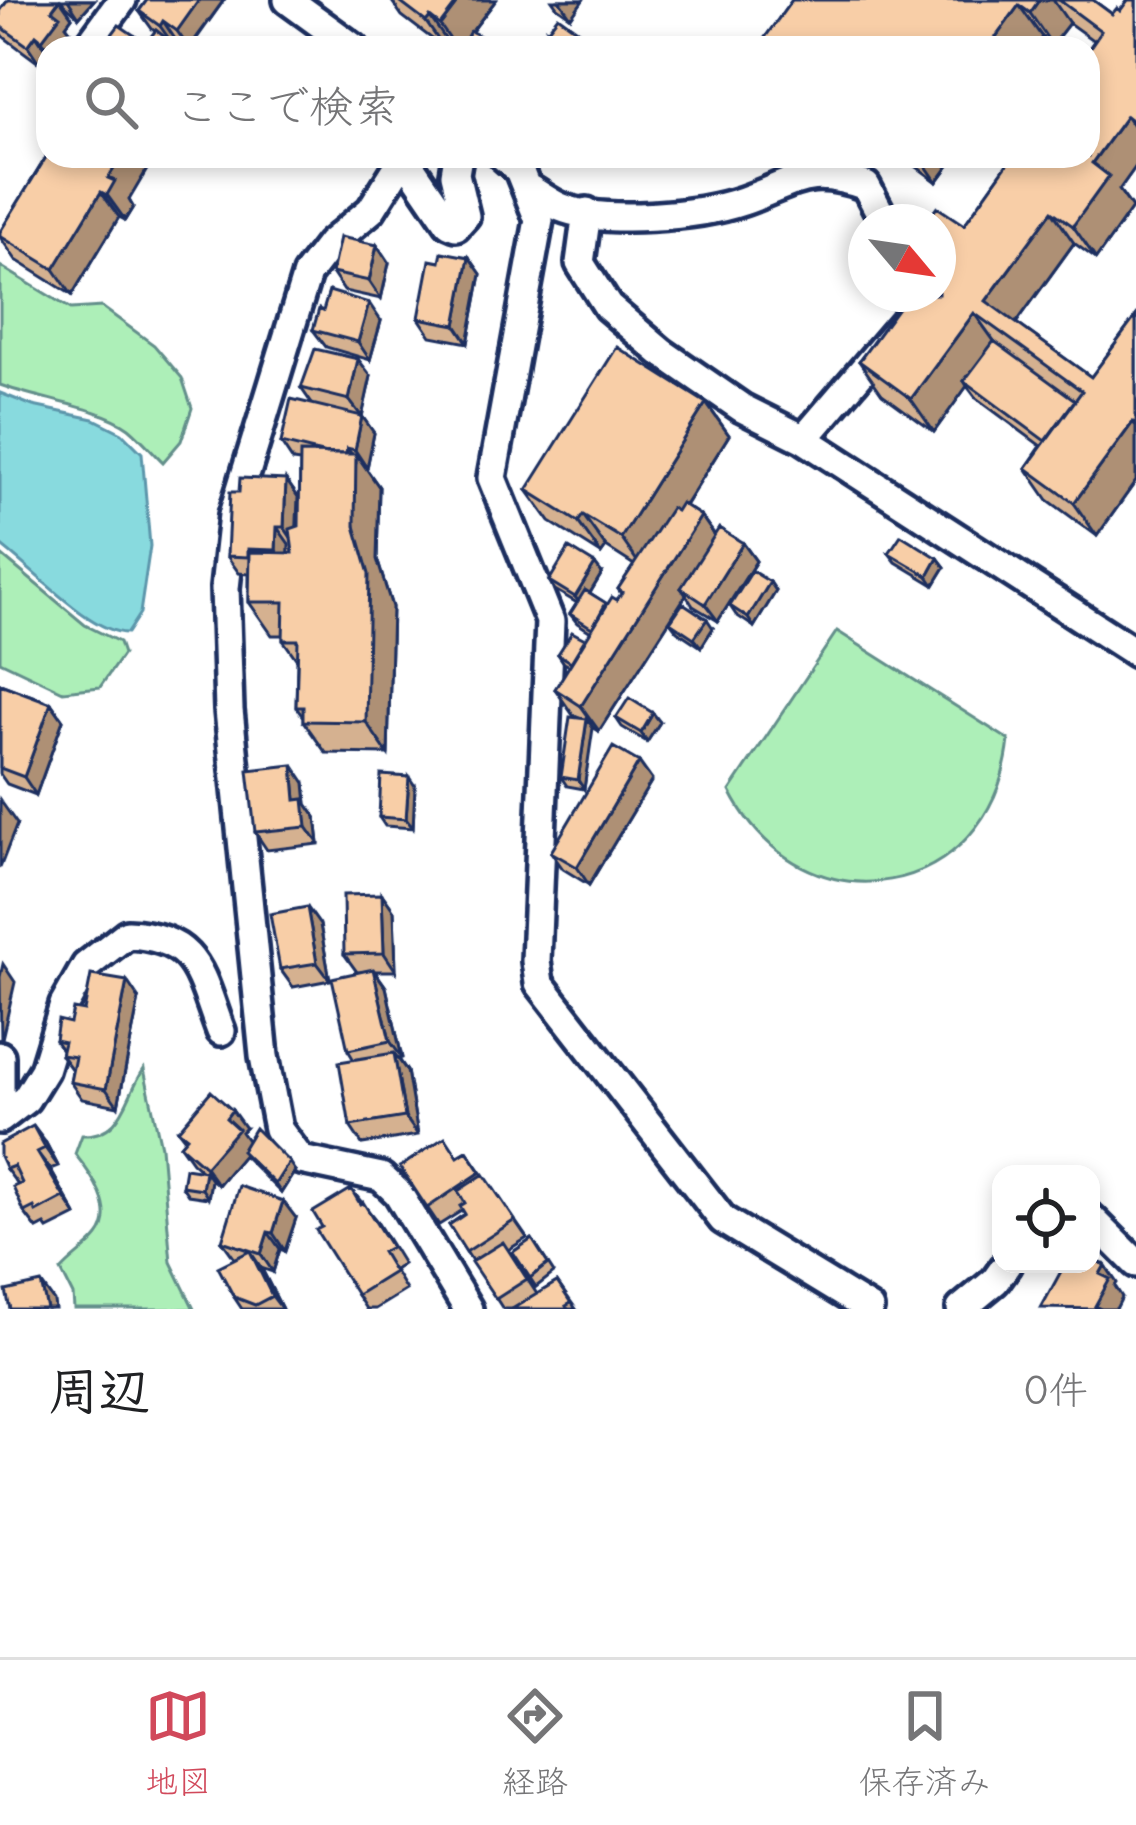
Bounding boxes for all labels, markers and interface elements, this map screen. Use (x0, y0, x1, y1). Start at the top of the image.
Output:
search box (36, 36, 1100, 168)
icon: search (78, 69, 144, 135)
text: ここで検索 (174, 78, 399, 134)
north arrow (848, 204, 956, 312)
map controls (992, 1165, 1100, 1273)
button: locate (992, 1165, 1100, 1273)
text: 周辺 (48, 1359, 150, 1423)
text: 0件 (1023, 1366, 1088, 1415)
tab: 地図 (145, 1683, 211, 1803)
tab: 経路 (502, 1683, 568, 1803)
tab: 保存済み (859, 1683, 991, 1803)

